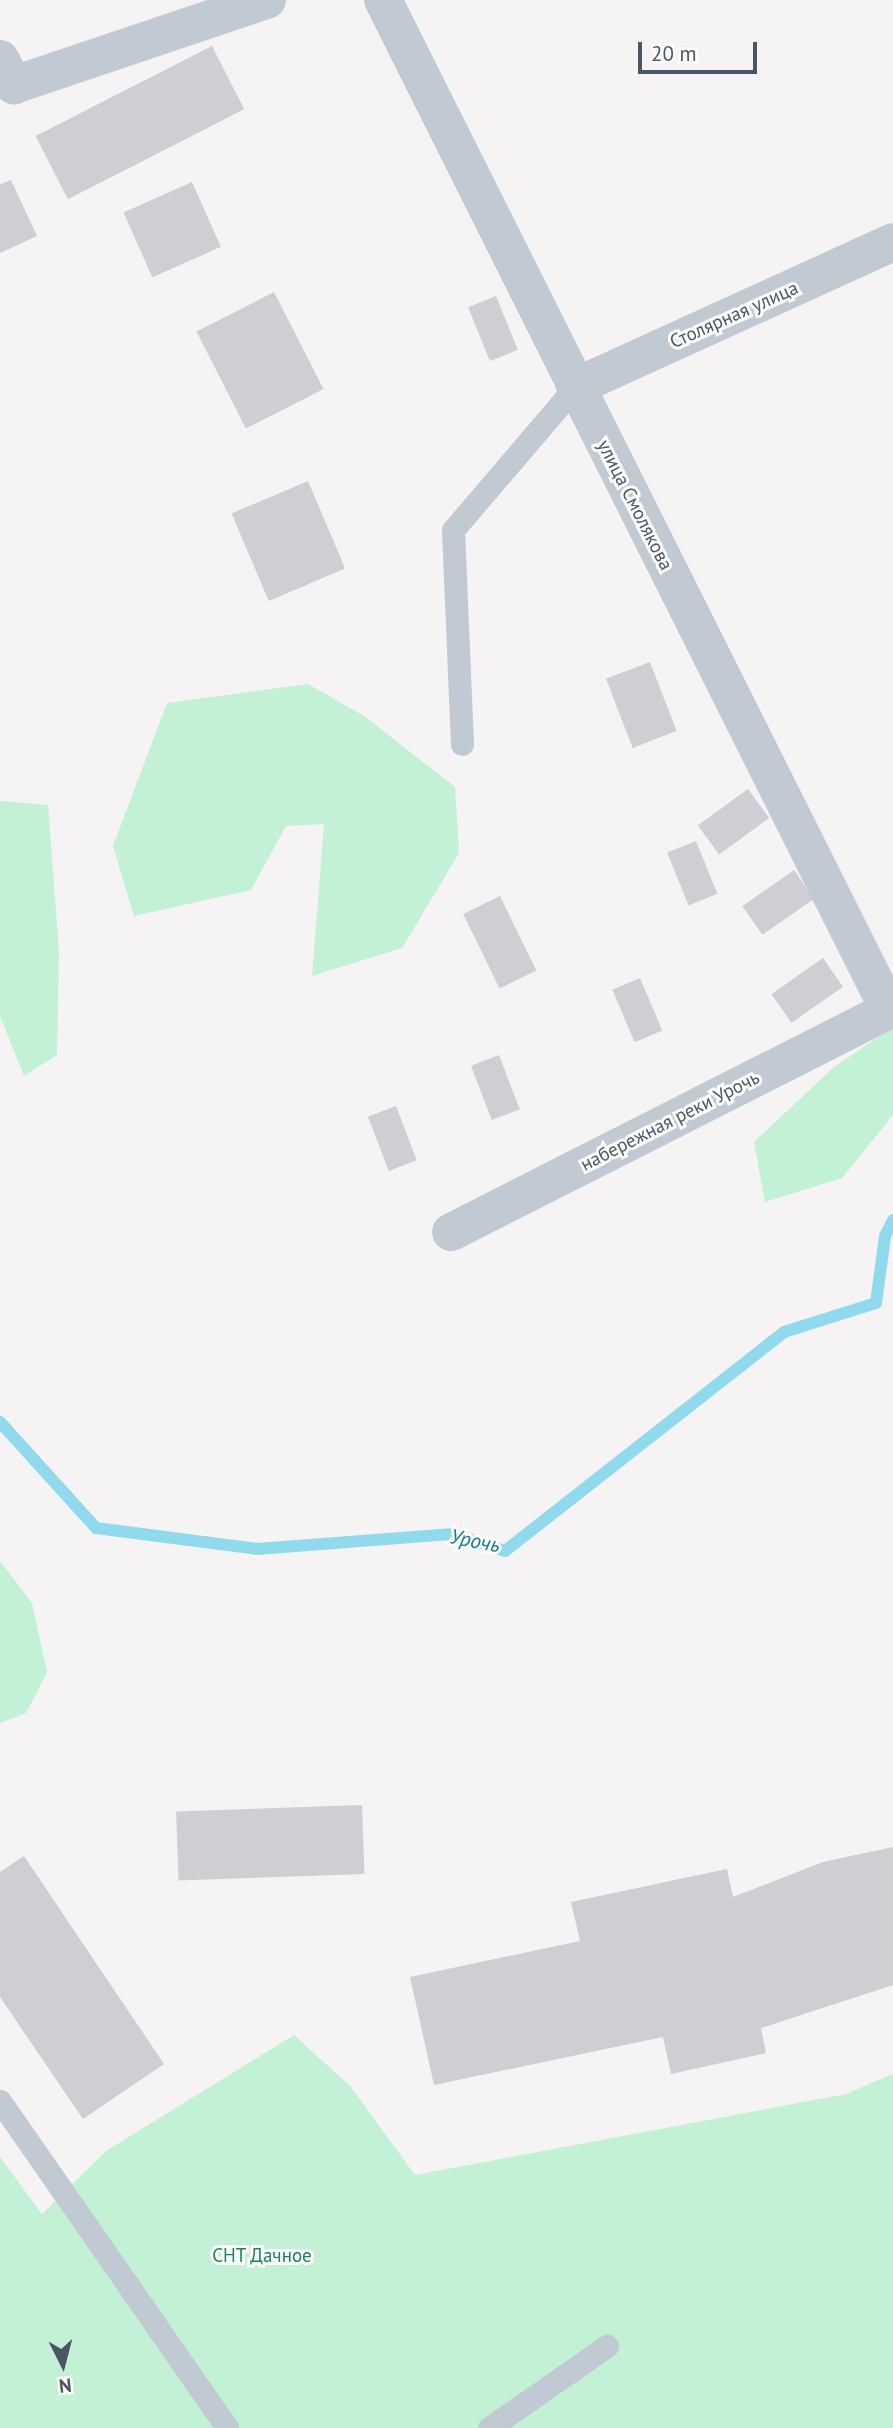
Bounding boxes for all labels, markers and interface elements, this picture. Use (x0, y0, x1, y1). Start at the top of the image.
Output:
scale bar (641, 28, 760, 72)
text: 20 m (651, 40, 697, 67)
street label: Столярная улица (666, 277, 802, 353)
street label: улица Смолякова (592, 436, 678, 574)
street label: набережная реки Урочь (577, 1066, 763, 1176)
water label: Урочь (448, 1524, 502, 1558)
park label: СНТ Дачное (212, 2245, 312, 2267)
north arrow (28, 2330, 98, 2400)
text: N (58, 2373, 73, 2398)

